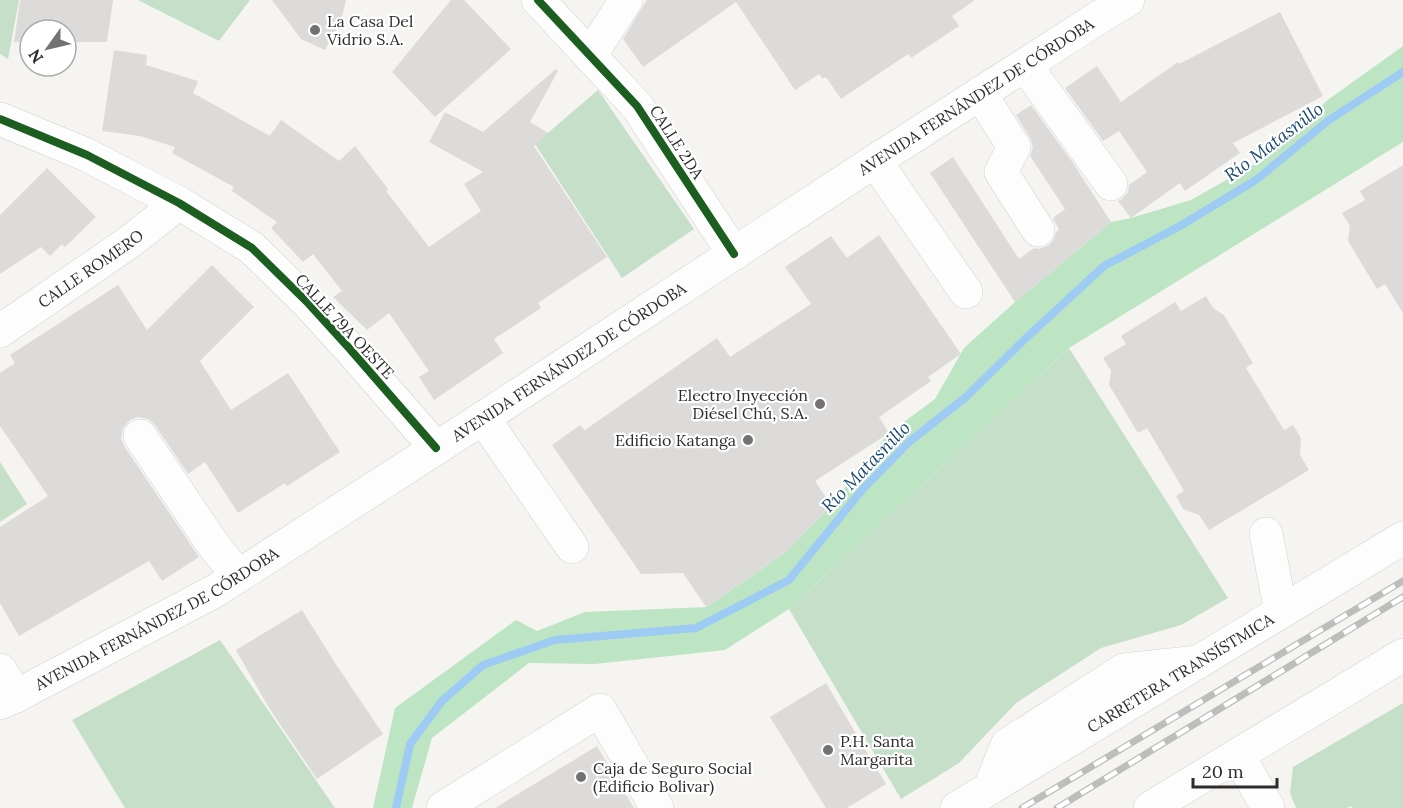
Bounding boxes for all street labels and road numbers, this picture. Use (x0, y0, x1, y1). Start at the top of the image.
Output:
street label: AVENIDA FERNÁNDEZ DE CÓRDOBA (853, 13, 1098, 180)
street label: CALLE 2DA (646, 101, 709, 183)
street label: CALLE ROMERO (34, 225, 147, 312)
street label: CALLE 79A OESTE (291, 269, 399, 383)
street label: AVENIDA FERNÁNDEZ DE CÓRDOBA (447, 277, 690, 446)
street label: AVENIDA FERNÁNDEZ DE CÓRDOBA (30, 542, 283, 695)
street label: CARRETERA TRANSÍSTMICA (1083, 608, 1278, 737)

